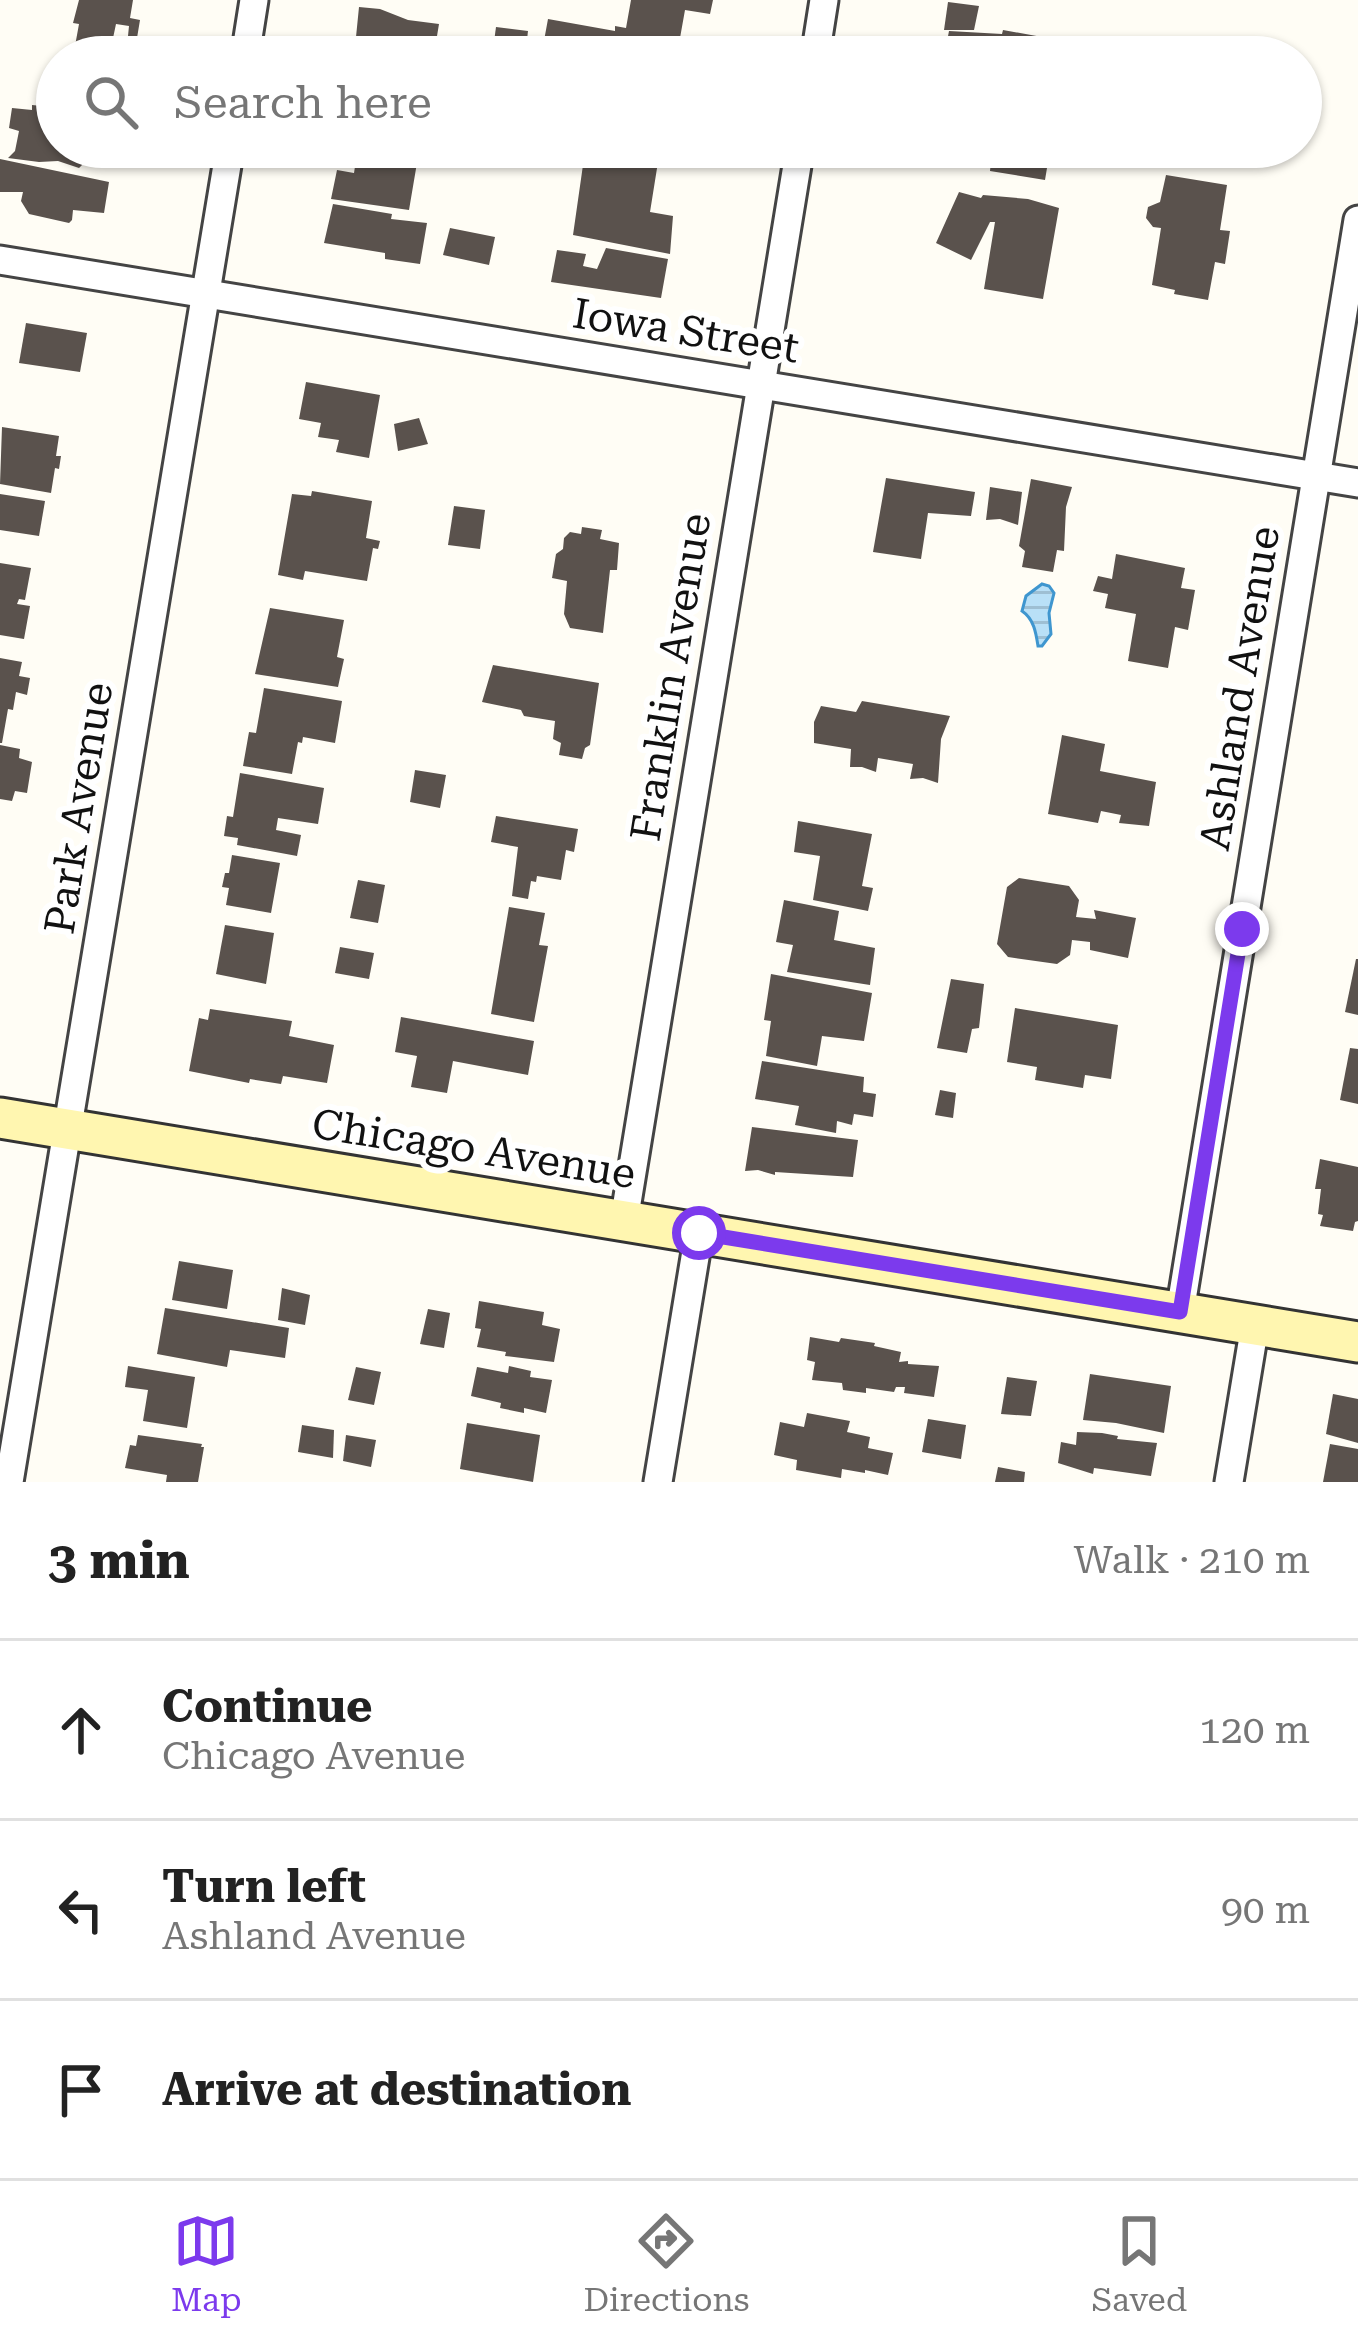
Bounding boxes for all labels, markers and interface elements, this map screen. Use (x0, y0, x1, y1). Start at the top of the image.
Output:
search box (36, 36, 1322, 168)
icon: search (78, 69, 144, 135)
text: Search here (174, 76, 432, 129)
street label: Iowa Street (569, 288, 802, 373)
street label: Franklin Avenue (620, 510, 721, 844)
street label: Ashland Avenue (1190, 523, 1289, 853)
street label: Park Avenue (34, 679, 123, 937)
route end (1215, 902, 1269, 956)
street label: Chicago Avenue (309, 1099, 639, 1198)
route start (672, 1206, 726, 1260)
text: 3 min (48, 1531, 190, 1590)
text: Walk · 210 m (1074, 1537, 1310, 1583)
text: Continue (162, 1680, 373, 1733)
icon: ahead (48, 1697, 114, 1763)
text: 120 m (1199, 1707, 1310, 1753)
text: Chicago Avenue (162, 1733, 465, 1779)
text: Turn left (162, 1860, 366, 1913)
icon: left (48, 1877, 114, 1943)
text: 90 m (1221, 1887, 1310, 1933)
text: Ashland Avenue (162, 1913, 466, 1959)
icon: arrive (48, 2057, 114, 2123)
text: Arrive at destination (162, 2063, 631, 2116)
tab: Map (171, 2208, 242, 2319)
tab: Directions (583, 2208, 749, 2319)
tab: Saved (1091, 2208, 1187, 2319)

